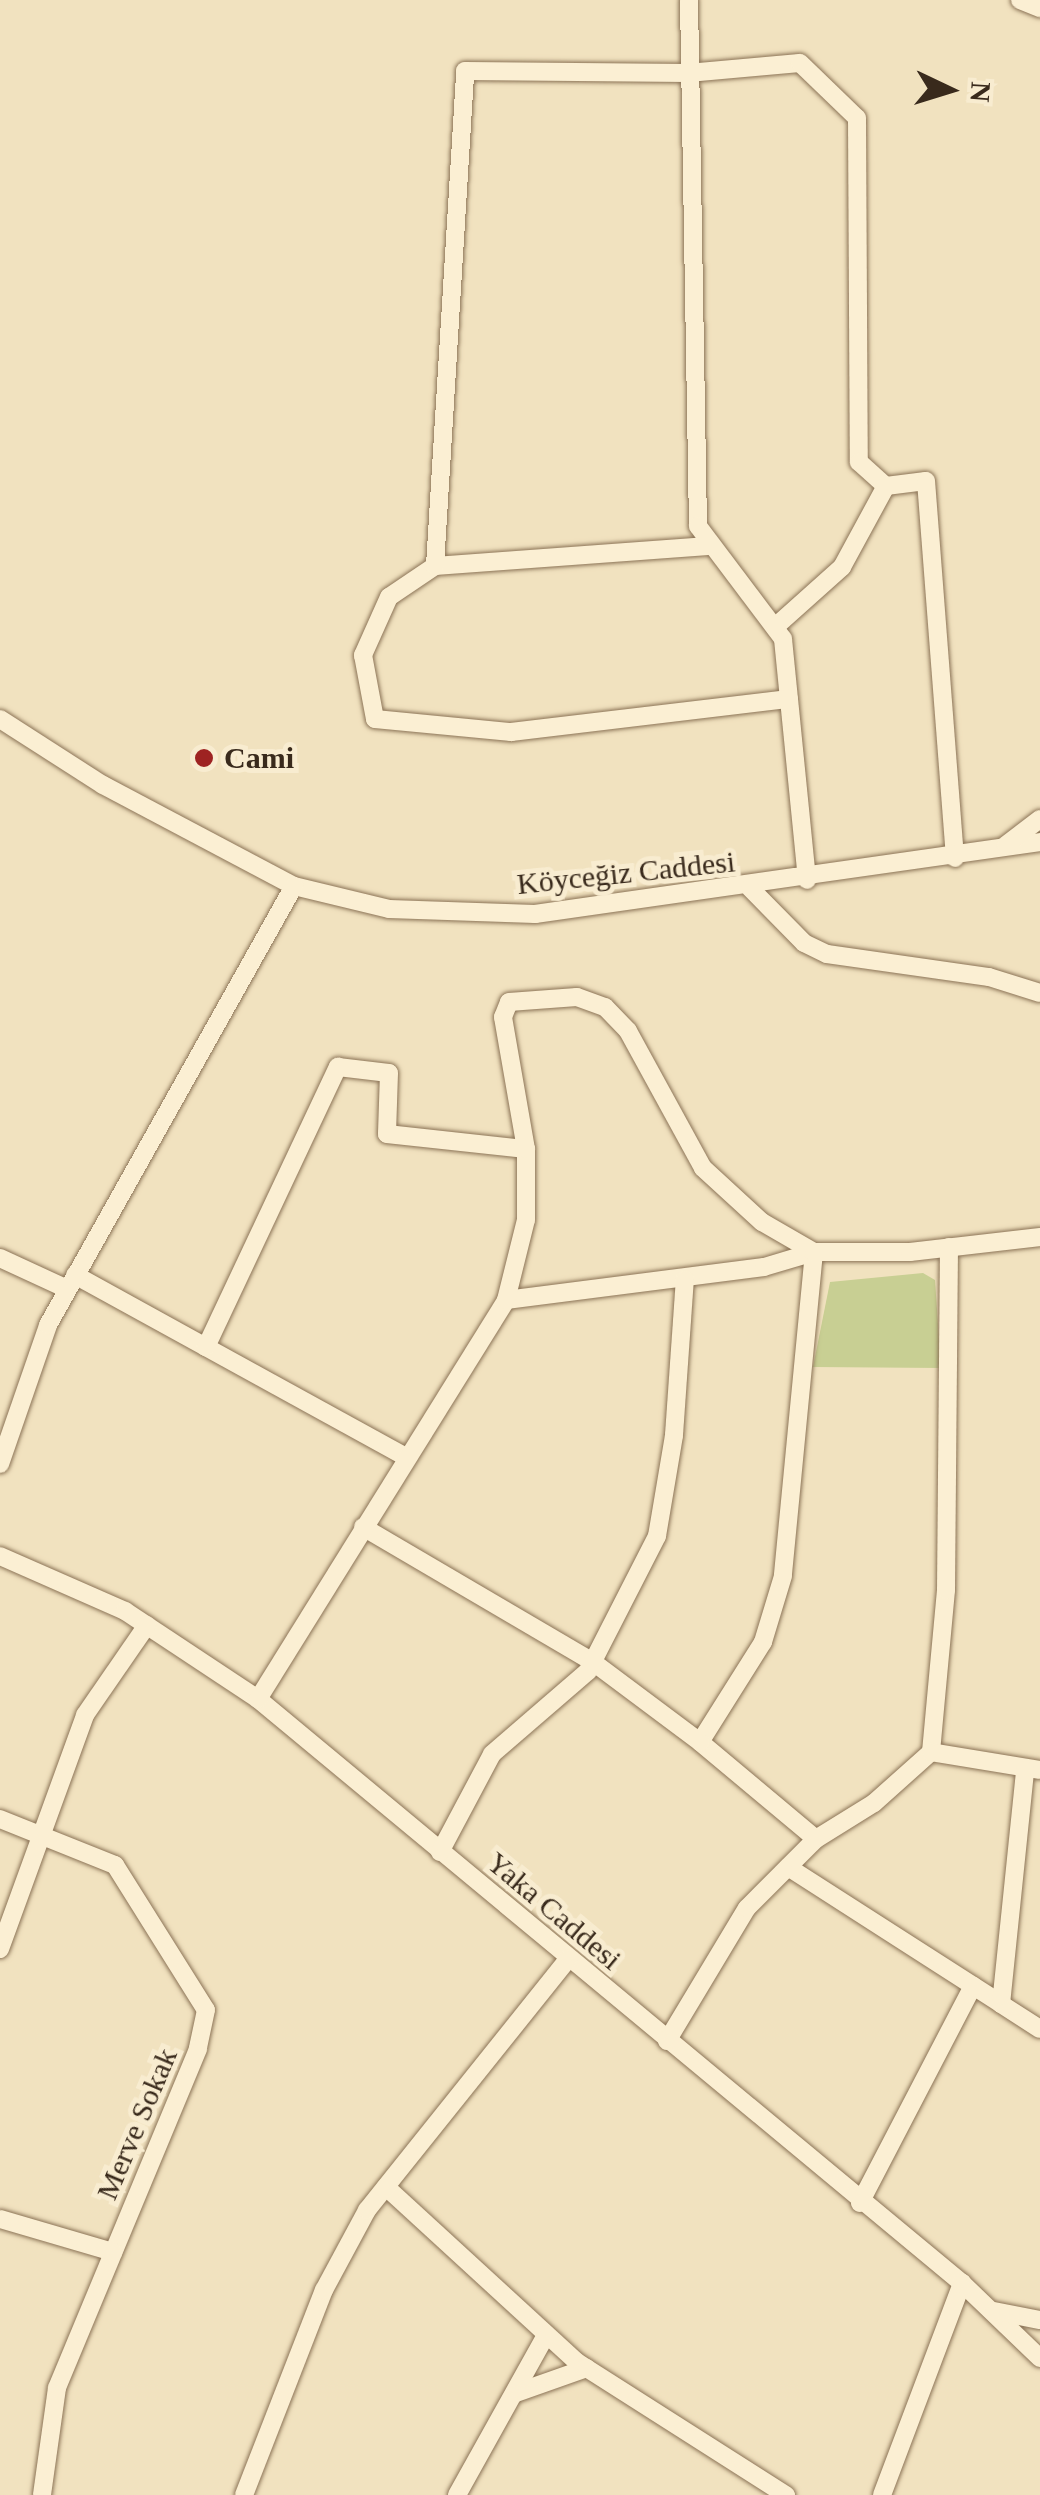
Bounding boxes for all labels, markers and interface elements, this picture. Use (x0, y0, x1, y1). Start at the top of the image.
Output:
north arrow (900, 40, 1000, 140)
text: N (964, 81, 997, 103)
place label: Cami (224, 740, 294, 776)
marker: Cami (193, 747, 215, 769)
street label: Köyceğiz Caddesi (515, 844, 737, 902)
street label: Yaka Caddesi (479, 1844, 629, 1978)
street label: Merve Sokak (89, 2043, 185, 2205)

